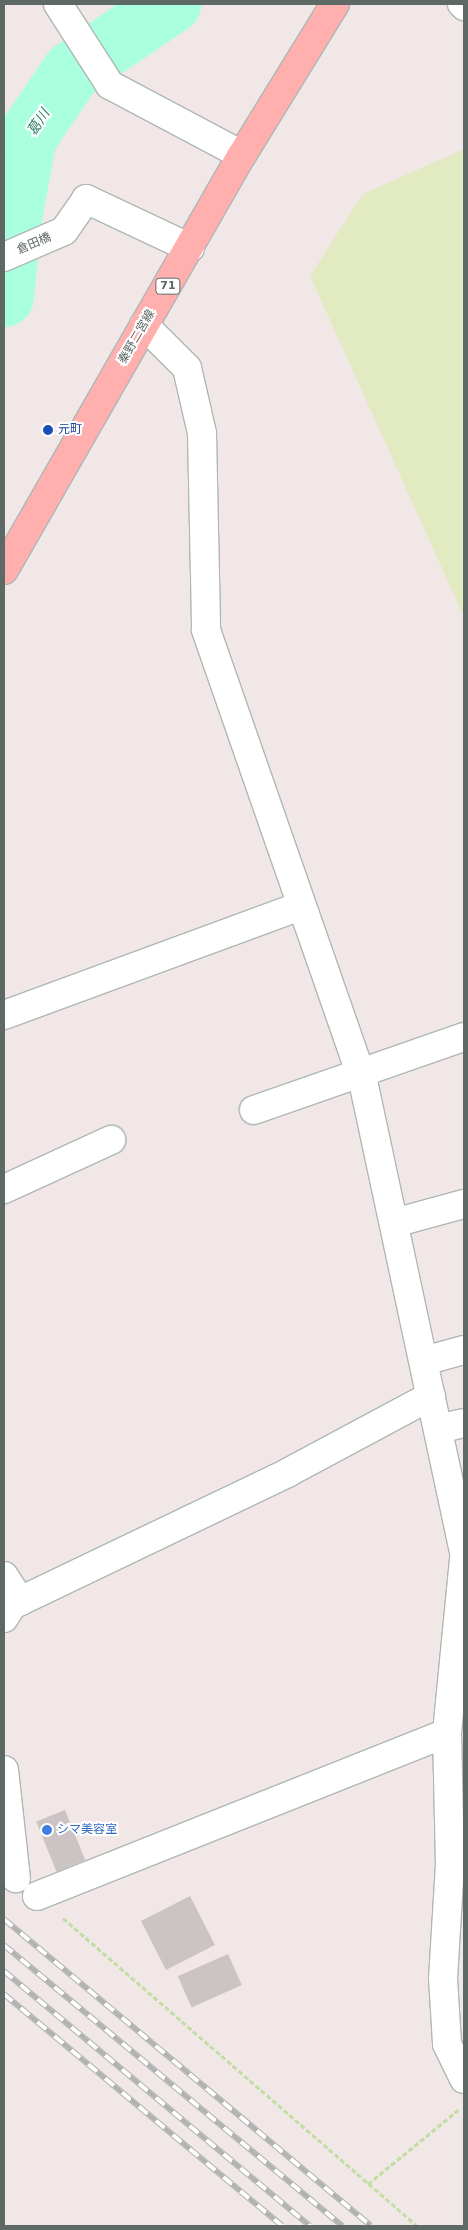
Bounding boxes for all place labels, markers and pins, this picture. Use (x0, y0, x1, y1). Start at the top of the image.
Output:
place label: 元町 (58, 423, 82, 437)
marker: 元町 (42, 424, 54, 436)
place label: シマ美容室 (57, 1823, 117, 1837)
marker: シマ美容室 (41, 1824, 53, 1836)

